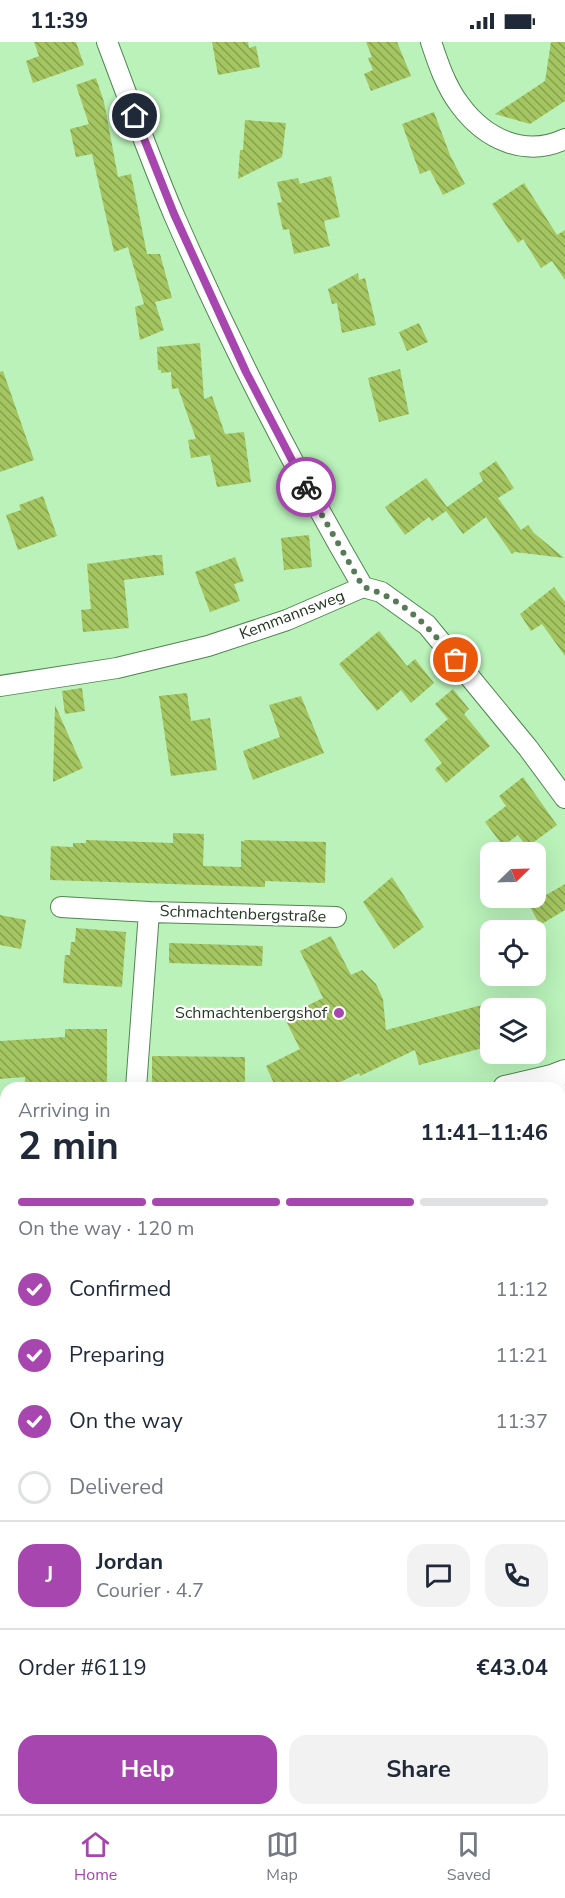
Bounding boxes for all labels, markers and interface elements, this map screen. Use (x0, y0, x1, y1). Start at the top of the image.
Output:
text: 11:39 (30, 6, 88, 36)
pin (109, 90, 160, 141)
icon: home (118, 99, 151, 132)
courier (276, 457, 336, 517)
icon: bike (290, 471, 323, 504)
street label: Kemmannsweg (236, 585, 348, 645)
pin (430, 634, 481, 685)
icon: bag (439, 643, 472, 676)
north arrow (480, 842, 546, 908)
map controls (480, 842, 546, 1064)
street label: Schmachtenbergstraße (159, 900, 327, 928)
button: locate (480, 920, 546, 986)
button: layers (480, 998, 546, 1064)
place label: Schmachtenbergshof (175, 1002, 328, 1024)
marker: Schmachtenbergshof (332, 1006, 346, 1020)
text: Arriving in (18, 1097, 111, 1124)
text: 11:41–11:46 (420, 1118, 548, 1148)
text: 2 min (18, 1120, 119, 1173)
text: On the way · 120 m (18, 1215, 194, 1242)
icon: check (18, 1273, 51, 1306)
text: Confirmed (69, 1274, 171, 1304)
text: 11:12 (495, 1276, 548, 1303)
icon: check (18, 1339, 51, 1372)
text: Preparing (69, 1340, 165, 1370)
text: 11:21 (495, 1342, 548, 1369)
icon: check (18, 1405, 51, 1438)
text: On the way (69, 1406, 183, 1436)
text: 11:37 (495, 1408, 548, 1435)
text: Delivered (69, 1472, 164, 1502)
button: chat (407, 1544, 470, 1607)
button: phone (485, 1544, 548, 1607)
text: Jordan (96, 1547, 163, 1577)
text: J (46, 1560, 53, 1590)
text: Courier · 4.7 (96, 1577, 204, 1604)
text: Order #6119 (18, 1653, 147, 1683)
text: €43.04 (477, 1653, 548, 1683)
button: Help (18, 1735, 277, 1804)
button: Share (289, 1735, 548, 1804)
tab: Home (74, 1828, 117, 1886)
tab: Map (266, 1828, 299, 1886)
tab: Saved (447, 1828, 491, 1886)

